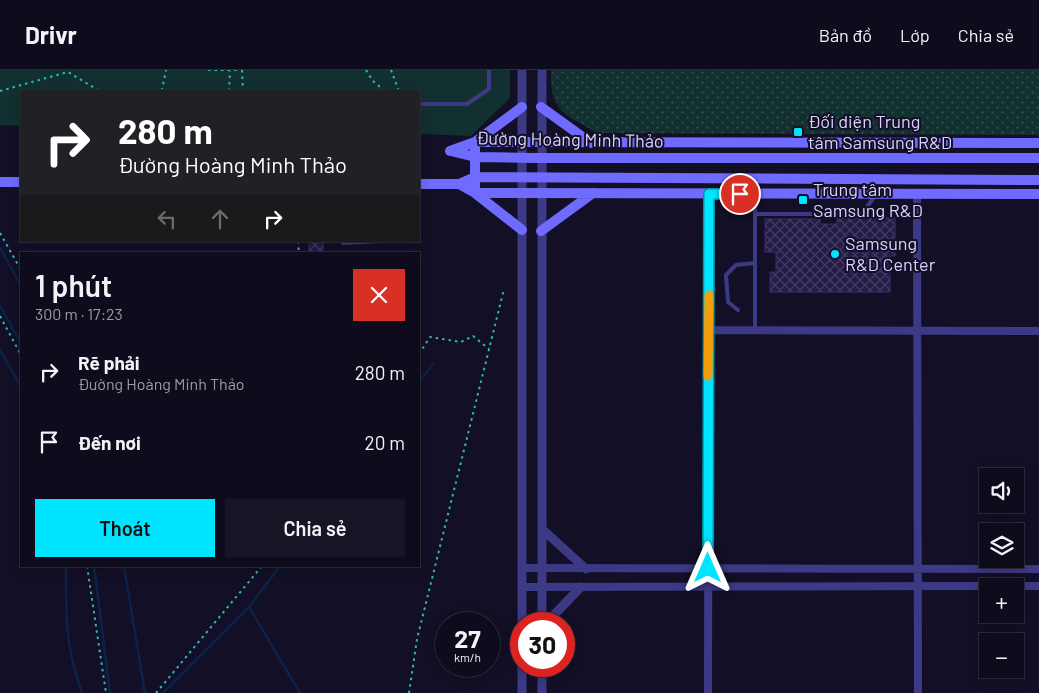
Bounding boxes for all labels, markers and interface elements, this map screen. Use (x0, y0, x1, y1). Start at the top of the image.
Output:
text: Drivr (25, 20, 77, 49)
text: Bản đồ (819, 24, 872, 46)
text: Lớp (900, 24, 930, 46)
text: Chia sẻ (958, 24, 1014, 46)
text: 280 m (118, 109, 213, 151)
icon: right (35, 110, 100, 175)
place label: Đối diện Trung tâm Samsung R&D (808, 110, 952, 153)
street label: Đường Hoàng Minh Thảo (476, 126, 664, 152)
marker: Đối diện Trung tâm Samsung R&D (792, 126, 804, 138)
text: Đường Hoàng Minh Thảo (118, 151, 347, 177)
pin (719, 173, 761, 215)
place label: Trung tâm Samsung R&D (813, 178, 923, 221)
icon: arrive (726, 180, 754, 208)
marker: Trung tâm Samsung R&D (797, 194, 809, 206)
icon: left (153, 205, 181, 233)
icon: ahead (206, 205, 234, 233)
icon: right (259, 205, 287, 233)
place label: Samsung R&D Center (845, 232, 936, 275)
marker: Samsung R&D Center (829, 248, 841, 260)
text: 1 phút (35, 267, 112, 303)
button: close (353, 269, 405, 321)
text: 300 m · 17:23 (35, 304, 123, 323)
text: Rẽ phải (78, 351, 140, 374)
icon: right (35, 358, 63, 386)
text: 280 m (355, 361, 405, 384)
text: Đường Hoàng Minh Thảo (78, 374, 244, 393)
icon: arrive (35, 428, 63, 456)
text: Đến nơi (78, 431, 141, 454)
text: 20 m (365, 431, 405, 454)
map controls (979, 468, 1024, 678)
button: sound (979, 468, 1024, 513)
button: Thoát (35, 499, 215, 557)
button: Chia sẻ (225, 499, 405, 557)
button: layers (979, 523, 1024, 568)
position arrow (681, 541, 733, 593)
button: + (979, 578, 1024, 623)
speed limit sign: 30 (510, 612, 575, 677)
text: 27 (454, 623, 481, 653)
button: − (979, 633, 1024, 678)
text: km/h (454, 650, 481, 664)

